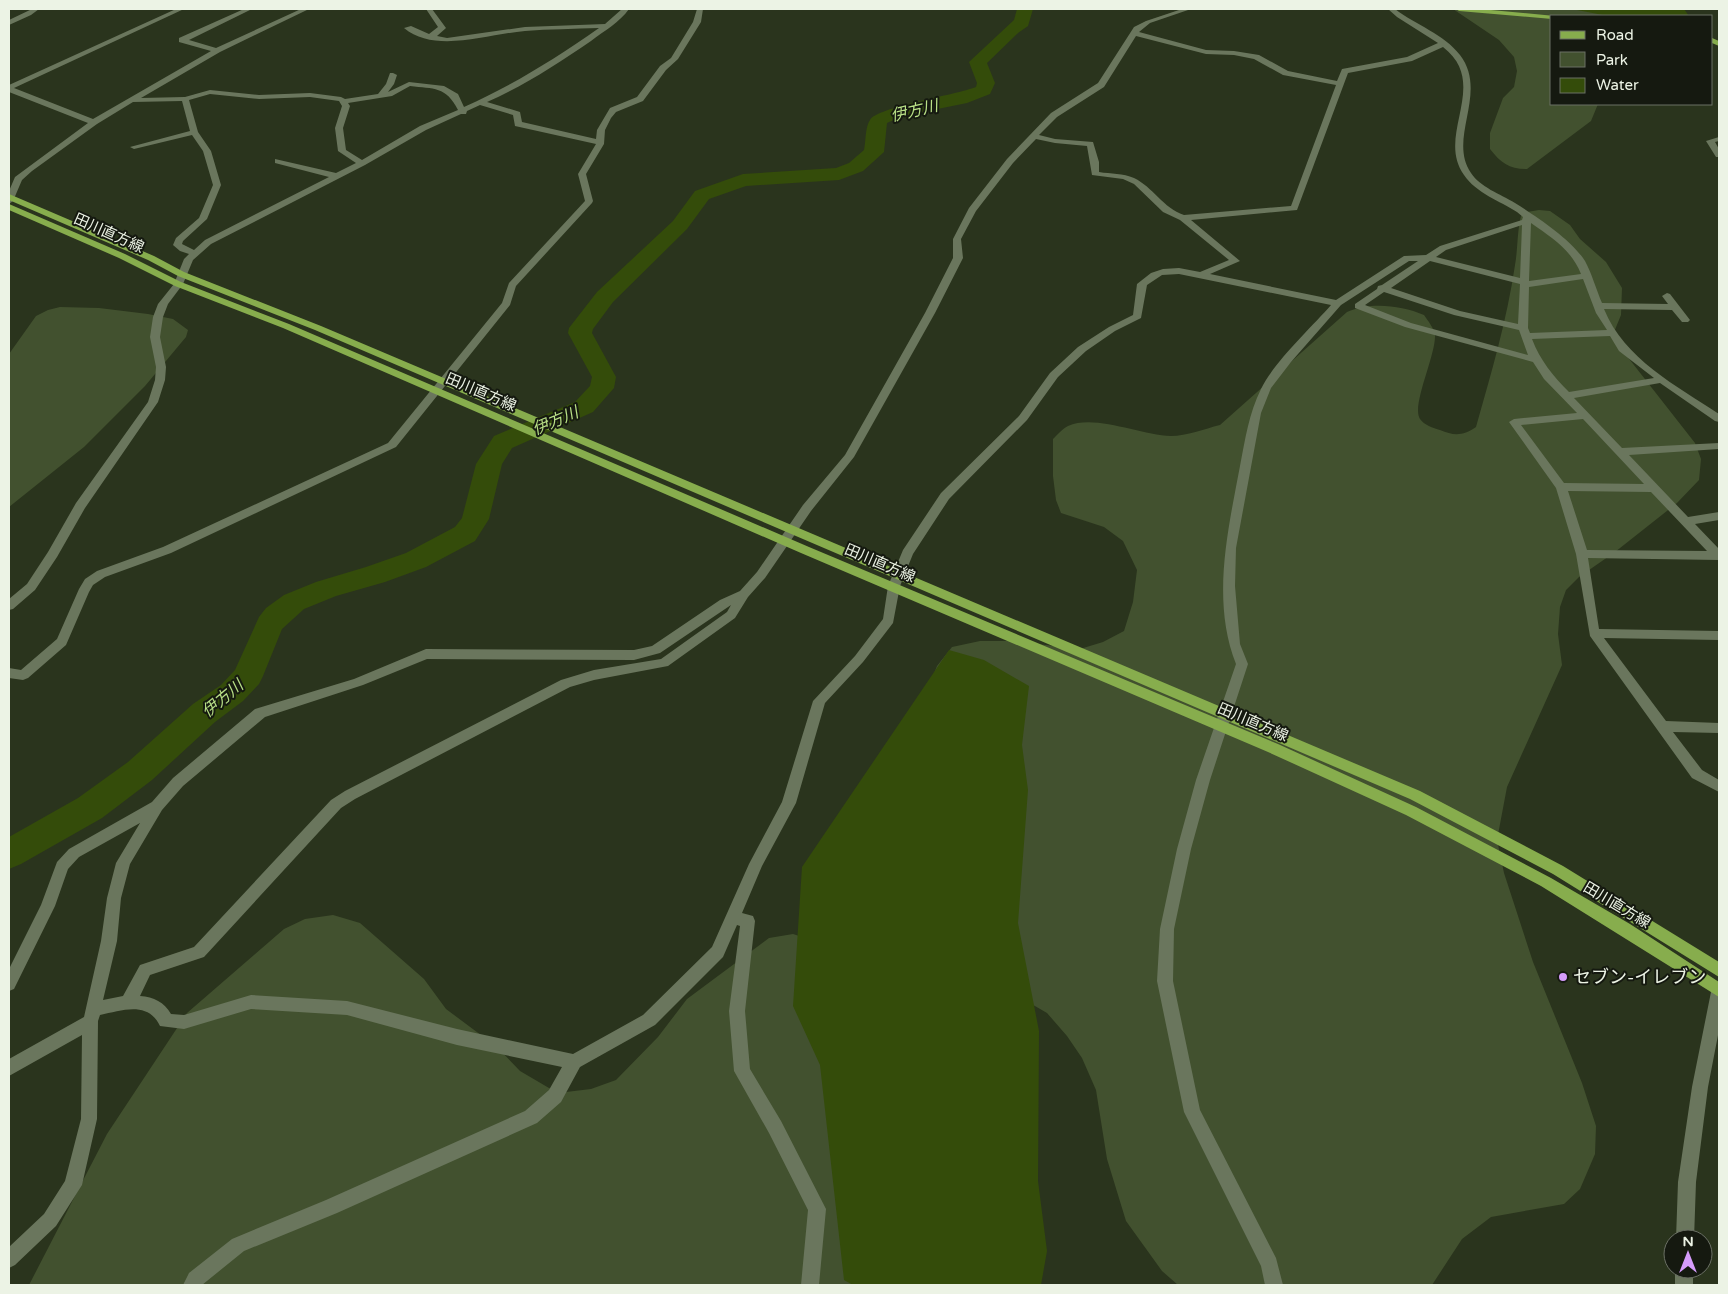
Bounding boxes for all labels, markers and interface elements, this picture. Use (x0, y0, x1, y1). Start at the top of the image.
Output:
legend (1550, 15, 1713, 105)
text: Road (1596, 26, 1634, 44)
text: Park (1596, 51, 1628, 69)
text: Water (1596, 76, 1639, 94)
water label: 伊方川 (889, 95, 942, 126)
street label: 田川直方線 (71, 210, 147, 256)
street label: 田川直方線 (443, 369, 519, 415)
water label: 伊方川 (529, 402, 583, 440)
street label: 田川直方線 (842, 540, 918, 586)
water label: 伊方川 (198, 674, 249, 722)
street label: 田川直方線 (1215, 699, 1291, 745)
street label: 田川直方線 (1580, 878, 1654, 932)
place label: セブン-イレブン (1573, 966, 1706, 988)
marker: セブン-イレブン (1557, 971, 1569, 983)
north arrow (1663, 1229, 1713, 1279)
text: N (1682, 1233, 1694, 1250)

